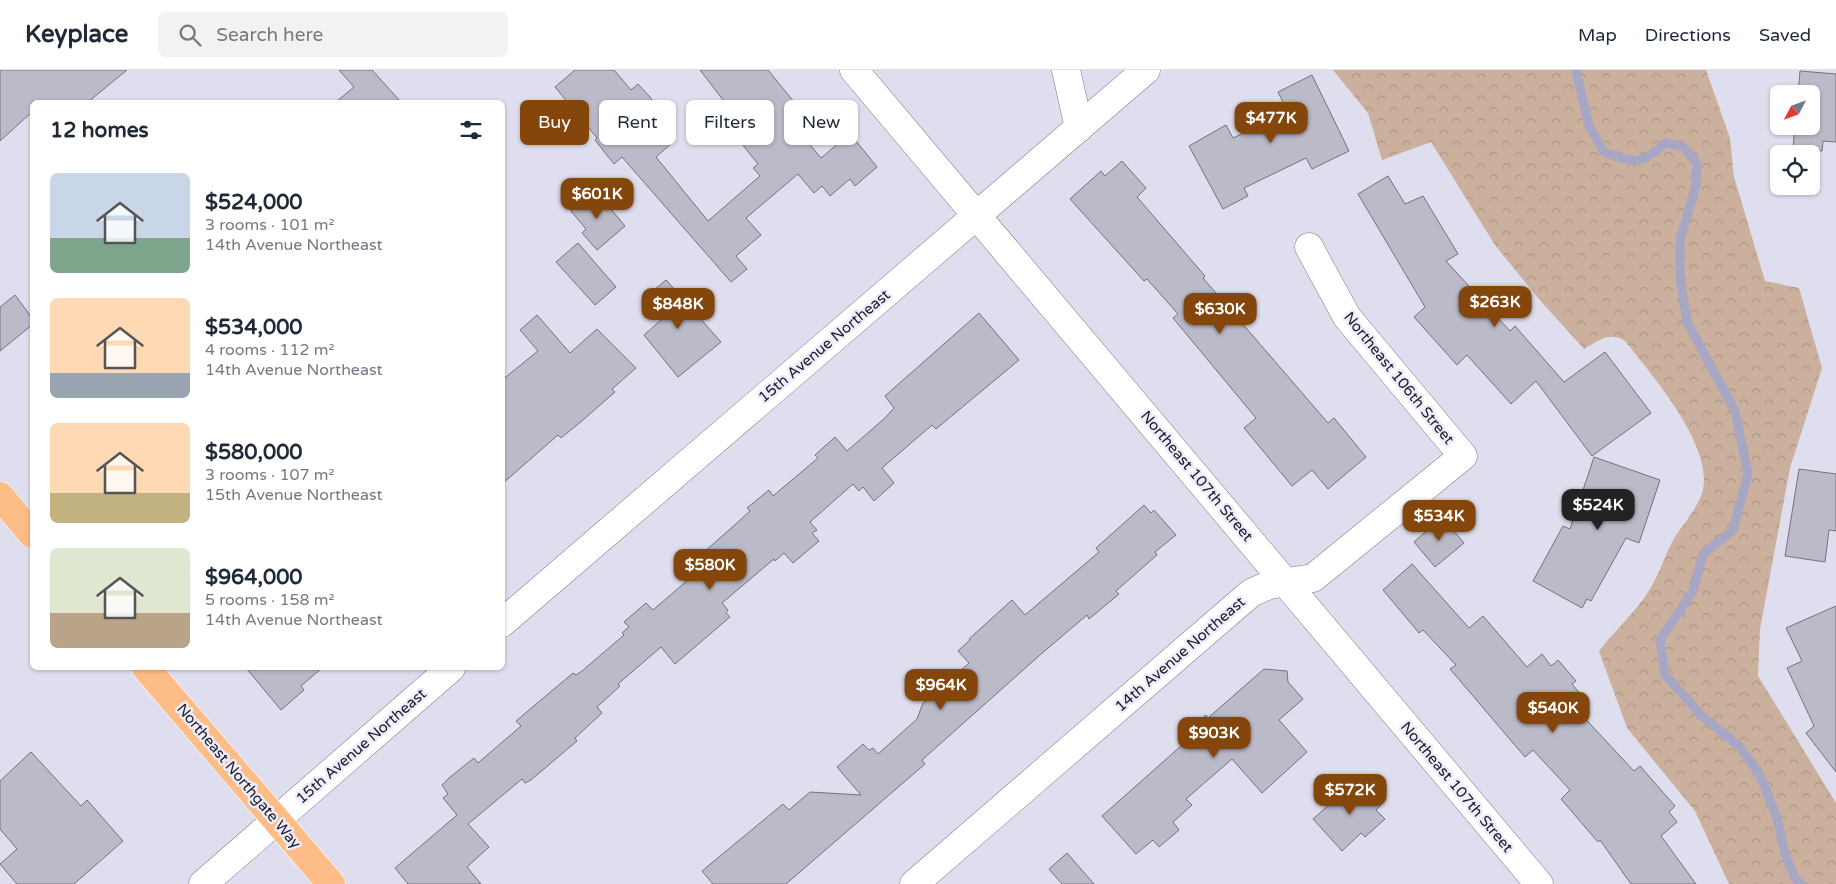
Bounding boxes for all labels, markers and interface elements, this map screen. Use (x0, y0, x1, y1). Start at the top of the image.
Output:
search box (158, 12, 508, 57)
text: Keyplace (25, 20, 128, 49)
icon: search (176, 21, 204, 49)
text: Search here (216, 24, 323, 46)
text: Map (1578, 24, 1617, 46)
text: Directions (1645, 24, 1731, 46)
text: Saved (1759, 24, 1811, 46)
north arrow (1770, 85, 1820, 135)
map controls (1770, 85, 1820, 195)
chip: Buy (520, 100, 589, 145)
chip: Rent (599, 100, 676, 145)
chip: Filters (686, 100, 774, 145)
chip: New (784, 100, 858, 145)
pin: $477K (1236, 102, 1306, 144)
text: $477K (1246, 108, 1296, 128)
icon: filters (457, 116, 485, 144)
text: 12 homes (50, 118, 149, 143)
button: locate (1770, 145, 1820, 195)
pin: $601K (562, 178, 632, 220)
text: $601K (572, 184, 622, 204)
text: $524,000 (205, 190, 303, 215)
icon: home (90, 193, 150, 253)
text: 3 rooms · 101 m² (205, 215, 334, 235)
text: 14th Avenue Northeast (205, 235, 383, 255)
street label: 15th Avenue Northeast (754, 285, 894, 406)
pin: $263K (1460, 286, 1530, 328)
pin: $848K (643, 288, 713, 330)
pin: $630K (1185, 292, 1255, 335)
text: $263K (1470, 292, 1520, 312)
text: $848K (653, 294, 703, 314)
text: $630K (1195, 299, 1245, 319)
street label: Northeast 106th Street (1340, 308, 1458, 448)
text: $534,000 (205, 315, 303, 340)
icon: home (90, 318, 150, 378)
text: 4 rooms · 112 m² (205, 340, 334, 360)
text: 14th Avenue Northeast (205, 360, 383, 380)
street label: Northeast 107th Street (1137, 407, 1257, 545)
text: $580,000 (205, 440, 303, 465)
icon: home (90, 443, 150, 503)
text: 3 rooms · 107 m² (205, 465, 334, 485)
text: 15th Avenue Northeast (205, 485, 383, 505)
pin: $524K (1563, 488, 1633, 531)
text: $524K (1573, 495, 1623, 515)
pin: $534K (1404, 500, 1474, 542)
text: $534K (1414, 506, 1464, 526)
pin: $580K (675, 548, 745, 591)
text: $580K (685, 555, 735, 575)
text: $964,000 (205, 565, 303, 590)
icon: home (90, 568, 150, 628)
text: 5 rooms · 158 m² (205, 590, 334, 610)
street label: 14th Avenue Northeast (1111, 592, 1249, 715)
text: 14th Avenue Northeast (205, 610, 383, 630)
pin: $964K (906, 668, 976, 711)
text: $964K (916, 675, 966, 695)
street label: 15th Avenue Northeast (292, 684, 430, 807)
pin: $540K (1518, 692, 1588, 734)
text: $540K (1528, 698, 1578, 718)
street label: Northeast Northgate Way (173, 700, 305, 852)
pin: $903K (1179, 716, 1249, 759)
street label: Northeast 107th Street (1397, 718, 1517, 856)
text: $903K (1189, 723, 1239, 743)
pin: $572K (1315, 774, 1385, 816)
text: $572K (1325, 780, 1375, 800)

